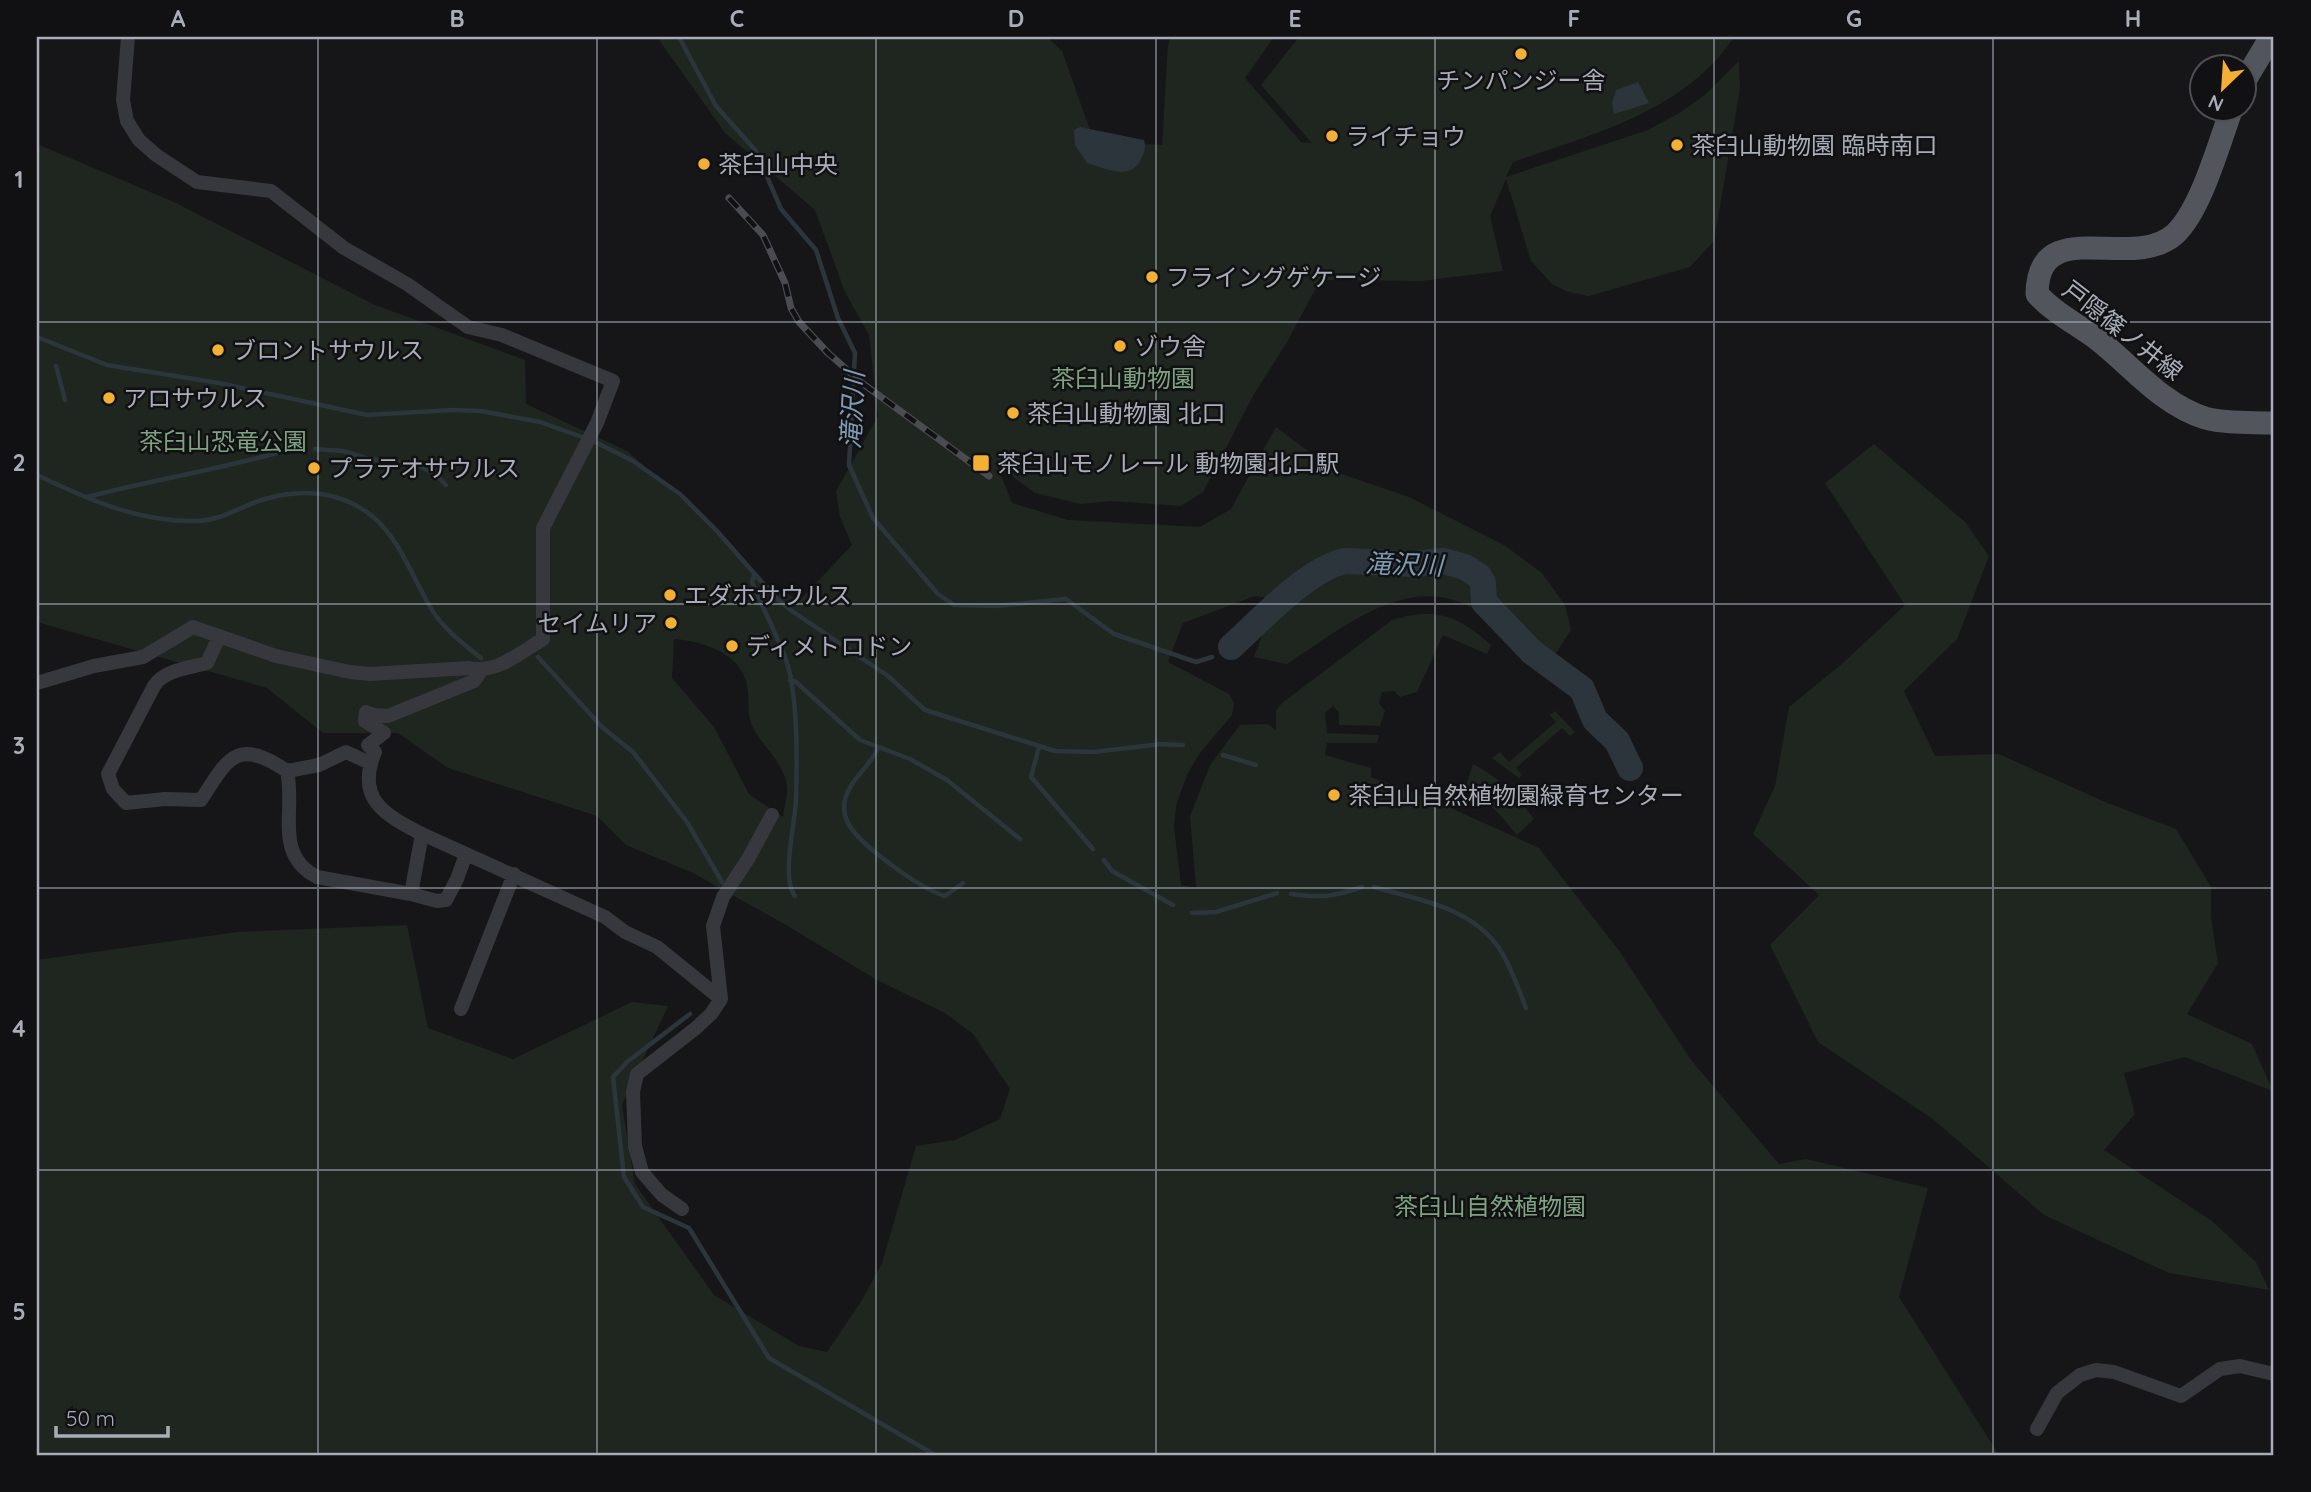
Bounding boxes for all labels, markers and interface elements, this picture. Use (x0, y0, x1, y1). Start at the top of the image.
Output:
text: A (171, 4, 186, 33)
text: B (449, 4, 465, 33)
text: C (730, 4, 744, 33)
text: D (1008, 4, 1024, 33)
text: E (1288, 4, 1302, 33)
text: F (1568, 4, 1580, 33)
text: G (1846, 4, 1862, 33)
text: H (2125, 4, 2141, 33)
marker: チンパンジー舎 (1513, 46, 1529, 62)
north arrow (2188, 52, 2258, 122)
place label: チンパンジー舎 (1436, 65, 1606, 95)
text: N (2204, 90, 2227, 117)
place label: ライチョウ (1346, 121, 1466, 151)
marker: ライチョウ (1324, 128, 1340, 144)
place label: 茶臼山動物園 臨時南口 (1691, 130, 1938, 160)
marker: 茶臼山動物園 臨時南口 (1669, 137, 1685, 153)
place label: 茶臼山中央 (718, 149, 838, 179)
marker: 茶臼山中央 (696, 156, 712, 172)
text: 1 (15, 165, 23, 194)
place label: フライングゲケージ (1166, 262, 1382, 292)
marker: フライングゲケージ (1144, 269, 1160, 285)
street label: 戸隠篠ノ井線 (2057, 274, 2189, 386)
place label: ゾウ舎 (1134, 331, 1206, 361)
place label: ブロントサウルス (232, 335, 424, 365)
marker: ゾウ舎 (1112, 338, 1128, 354)
marker: ブロントサウルス (210, 342, 226, 358)
park label: 茶臼山動物園 (1051, 363, 1195, 393)
water label: 滝沢川 (833, 367, 871, 450)
place label: アロサウルス (123, 383, 267, 413)
marker: アロサウルス (101, 390, 117, 406)
place label: 茶臼山動物園 北口 (1027, 398, 1226, 428)
marker: 茶臼山動物園 北口 (1005, 405, 1021, 421)
park label: 茶臼山恐竜公園 (139, 426, 307, 456)
text: 2 (12, 448, 26, 477)
place label: 茶臼山モノレール 動物園北口駅 (997, 448, 1340, 478)
place label: プラテオサウルス (328, 453, 520, 483)
marker: 茶臼山モノレール 動物園北口駅 (971, 453, 991, 473)
marker: プラテオサウルス (306, 460, 322, 476)
water label: 滝沢川 (1364, 546, 1447, 582)
place label: エダホサウルス (684, 580, 852, 610)
marker: エダホサウルス (662, 587, 678, 603)
place label: セイムリア (537, 608, 657, 638)
marker: セイムリア (663, 615, 679, 631)
place label: ディメトロドン (746, 631, 912, 661)
marker: ディメトロドン (724, 638, 740, 654)
text: 3 (13, 731, 25, 760)
place label: 茶臼山自然植物園緑育センター (1348, 780, 1684, 810)
marker: 茶臼山自然植物園緑育センター (1326, 787, 1342, 803)
text: 4 (12, 1014, 26, 1043)
park label: 茶臼山自然植物園 (1394, 1191, 1586, 1221)
text: 5 (12, 1297, 26, 1326)
scale bar (56, 1394, 168, 1438)
text: 50 m (66, 1405, 115, 1431)

